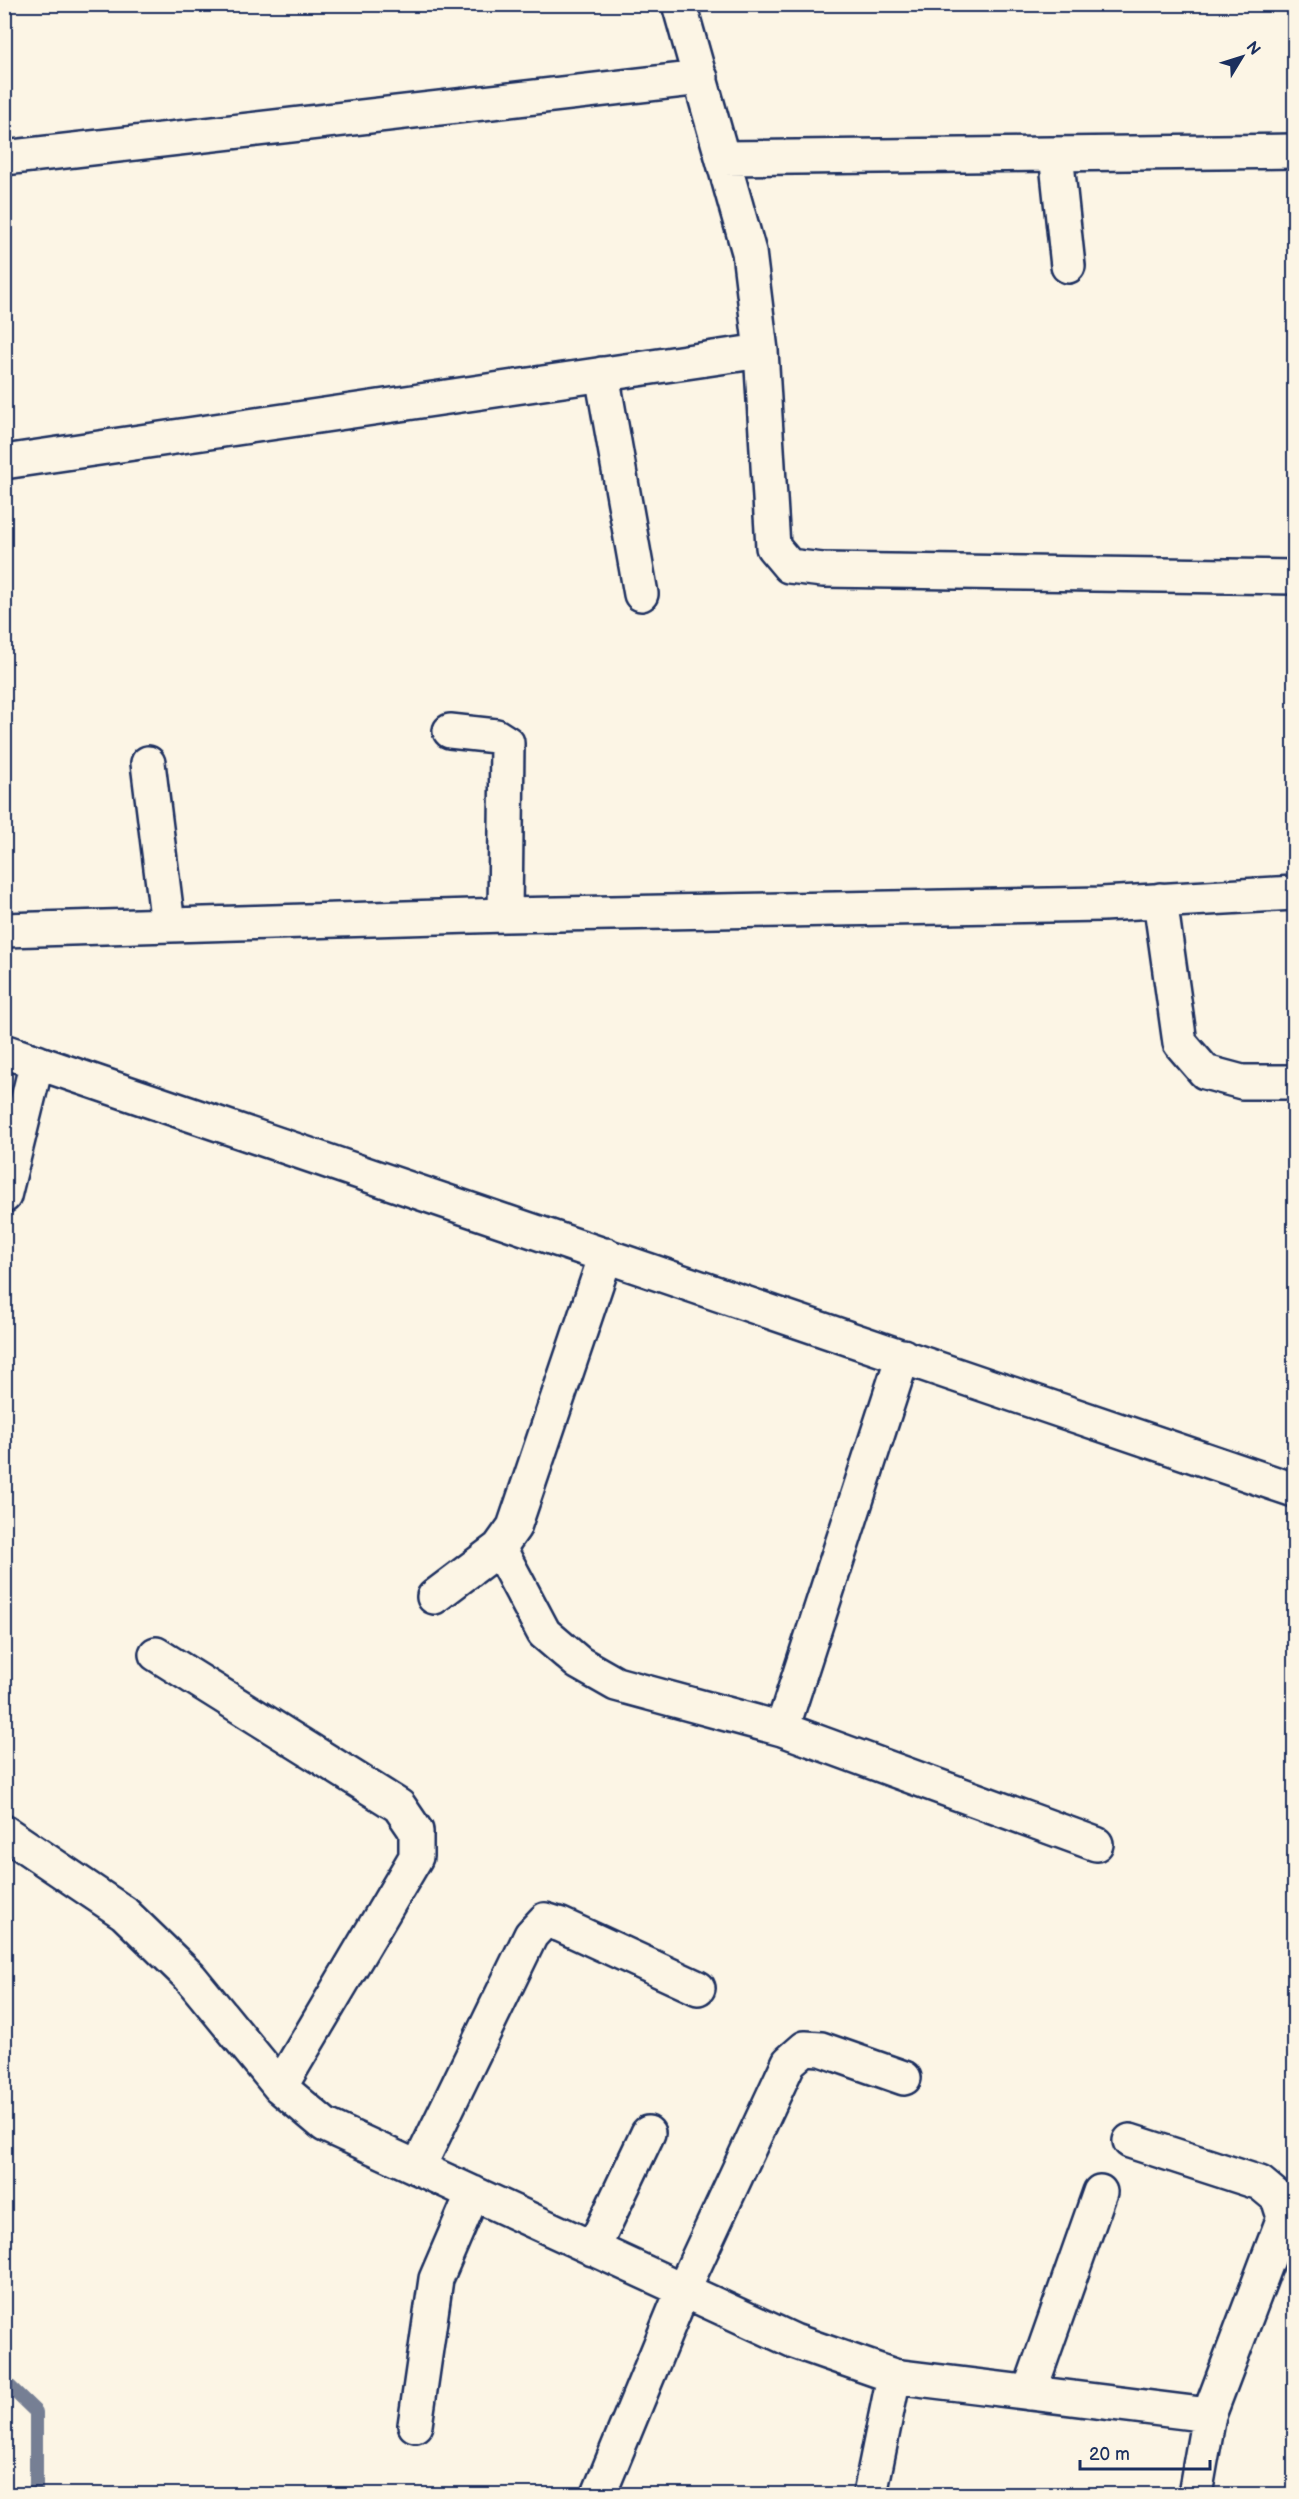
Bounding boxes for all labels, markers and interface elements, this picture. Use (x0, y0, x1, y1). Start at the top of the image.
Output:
north arrow (1212, 27, 1272, 87)
text: N (1241, 38, 1264, 59)
scale bar (1080, 2433, 1210, 2471)
text: 20 m (1089, 2444, 1130, 2465)

